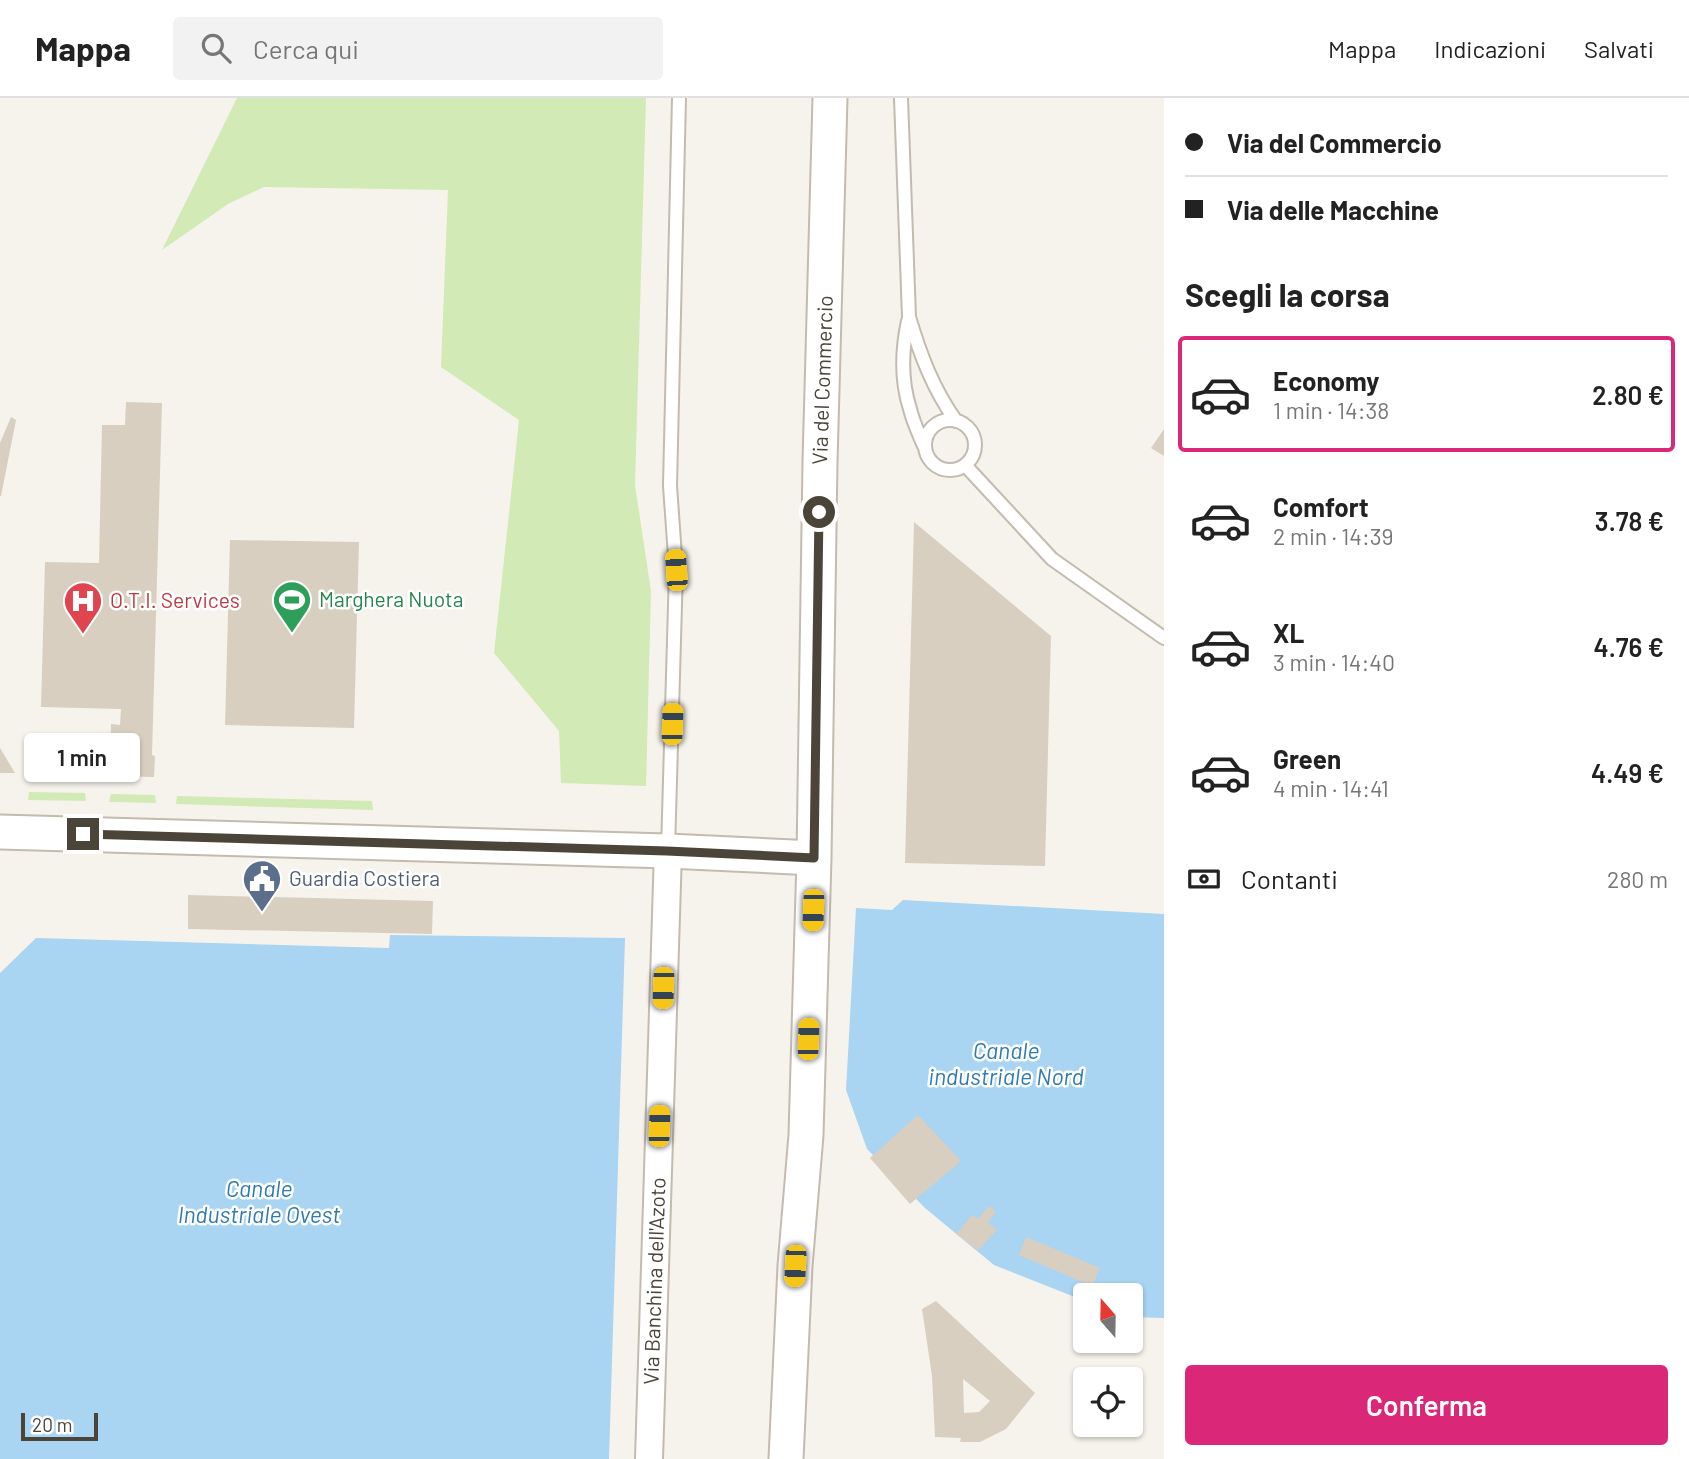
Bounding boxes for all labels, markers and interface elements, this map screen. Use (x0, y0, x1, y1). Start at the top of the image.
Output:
search box (173, 17, 663, 80)
text: Mappa (35, 28, 131, 68)
icon: search (197, 29, 235, 67)
text: Cerca qui (253, 33, 359, 64)
text: Mappa (1328, 34, 1396, 63)
text: Indicazioni (1434, 34, 1546, 63)
text: Salvati (1584, 34, 1654, 63)
text: Via del Commercio (1227, 127, 1442, 158)
text: Via delle Macchine (1227, 194, 1439, 225)
text: Scegli la corsa (1185, 275, 1390, 313)
street label: Via del Commercio (806, 295, 837, 465)
icon: car (1189, 363, 1252, 426)
text: Economy (1273, 365, 1379, 396)
text: 2.80 € (1592, 379, 1664, 410)
text: 1 min · 14:38 (1273, 396, 1389, 424)
icon: car (1189, 489, 1252, 552)
text: Comfort (1273, 491, 1369, 522)
route start (803, 496, 835, 528)
text: 3.78 € (1595, 505, 1664, 536)
text: 2 min · 14:39 (1273, 522, 1394, 550)
car (665, 548, 688, 592)
sports icon: Marghera Nuota (271, 579, 313, 634)
hospital icon: O.T.I. Services (62, 580, 104, 635)
place label: Marghera Nuota (319, 586, 463, 611)
place label: O.T.I. Services (110, 587, 240, 612)
icon: car (1189, 615, 1252, 678)
text: XL (1273, 617, 1304, 648)
text: 4.76 € (1594, 631, 1664, 662)
text: 3 min · 14:40 (1273, 648, 1395, 676)
car (661, 703, 684, 745)
callout: 1 min (25, 732, 141, 782)
icon: car (1189, 741, 1252, 804)
text: 1 min (57, 743, 107, 771)
text: Green (1273, 743, 1341, 774)
text: 4.49 € (1591, 757, 1664, 788)
text: 4 min · 14:41 (1273, 774, 1389, 802)
route end (67, 818, 99, 850)
public building icon: Guardia Costiera (241, 858, 283, 913)
icon: cash (1185, 860, 1223, 898)
text: Contanti (1241, 863, 1338, 894)
place label: Guardia Costiera (289, 865, 440, 890)
text: 280 m (1607, 865, 1668, 893)
car (802, 889, 825, 931)
car (652, 967, 675, 1009)
car (797, 1018, 820, 1060)
water label: Canale industriale Nord (928, 1036, 1084, 1090)
car (648, 1105, 671, 1147)
water label: Canale Industriale Ovest (178, 1174, 340, 1228)
street label: Via Banchina dell'Azoto (637, 1177, 670, 1385)
car (784, 1244, 807, 1288)
north arrow (1073, 1283, 1143, 1353)
map controls (1073, 1283, 1143, 1437)
button: Conferma (1185, 1365, 1668, 1445)
button: locate (1073, 1367, 1143, 1437)
scale bar (21, 1410, 98, 1442)
text: 20 m (32, 1413, 72, 1436)

